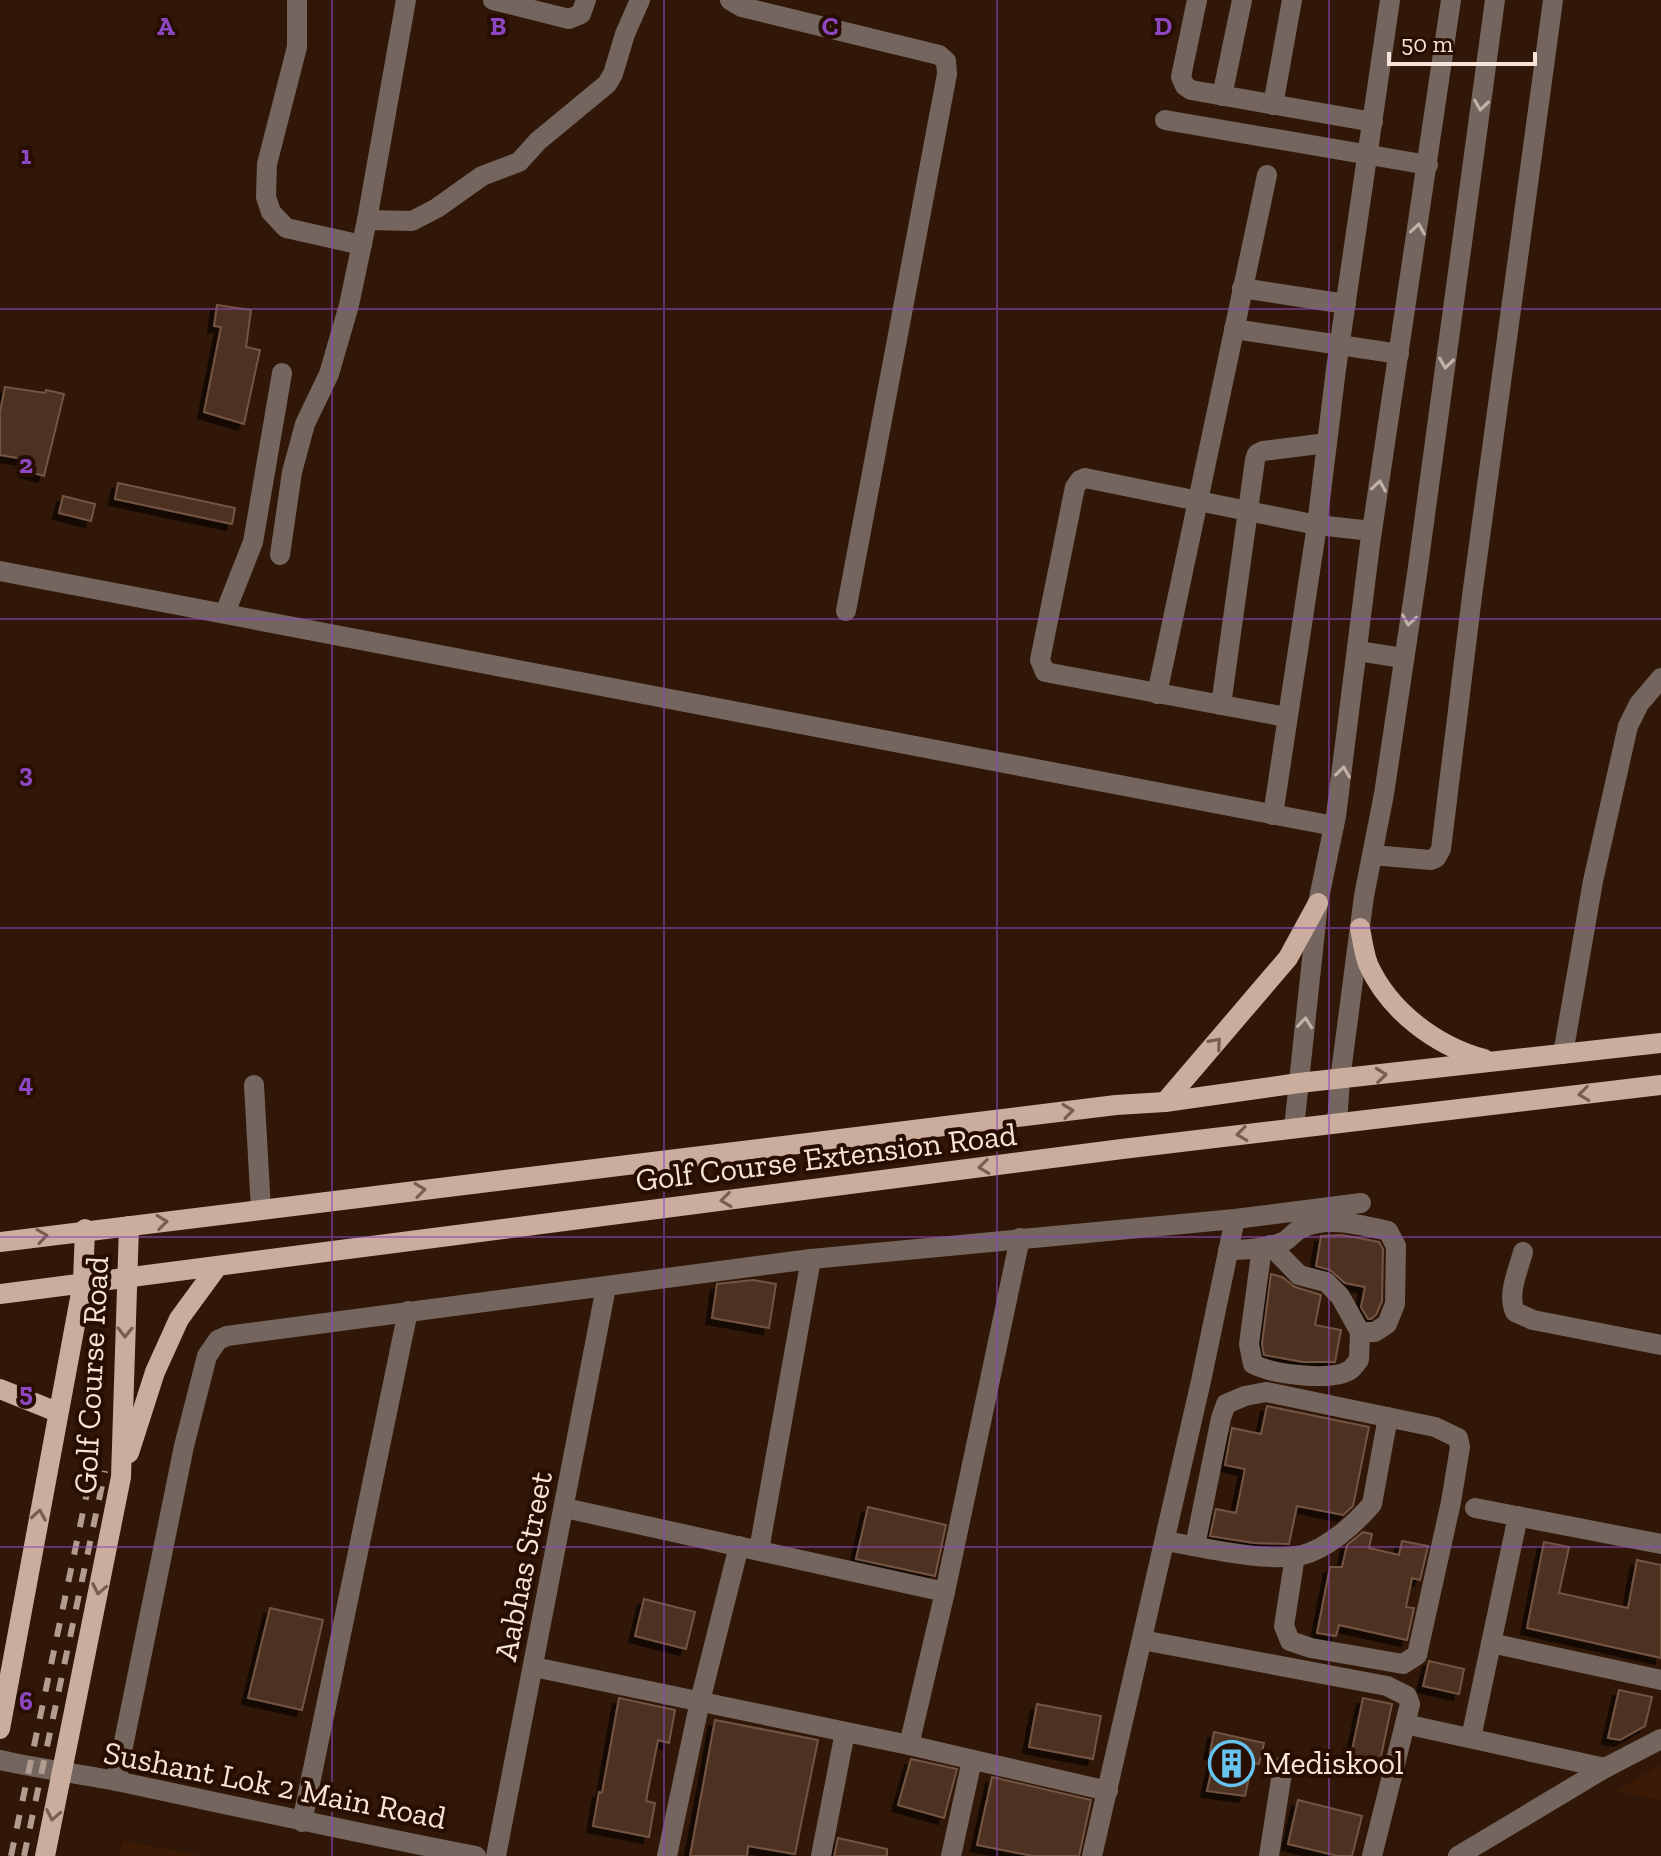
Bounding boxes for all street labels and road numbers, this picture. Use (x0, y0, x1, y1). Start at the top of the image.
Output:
street label: Golf Course Extension Road (633, 1115, 1019, 1199)
street label: Golf Course Road (66, 1255, 116, 1495)
street label: Aabhas Street (486, 1468, 560, 1664)
street label: Sushant Lok 2 Main Road (101, 1733, 450, 1837)

